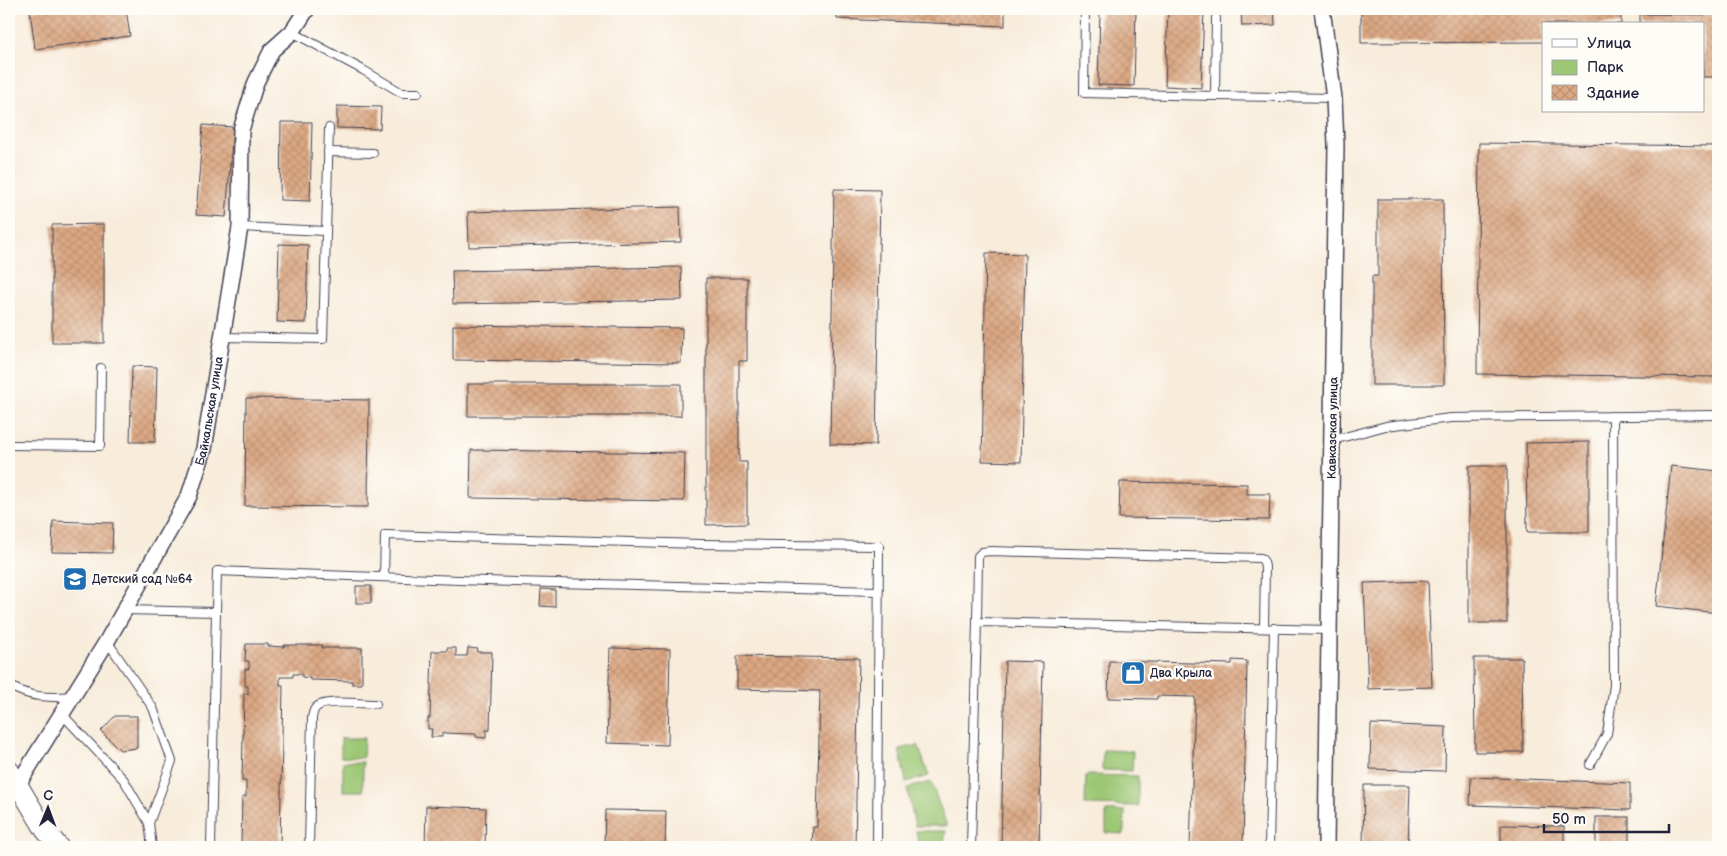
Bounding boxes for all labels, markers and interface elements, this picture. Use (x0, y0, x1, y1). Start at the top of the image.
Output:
legend (1542, 22, 1704, 112)
text: Улица (1587, 34, 1632, 53)
text: Парк (1587, 58, 1624, 77)
text: Здание (1587, 84, 1639, 103)
street label: Байкальская улица (192, 355, 226, 467)
street label: Кавказская улица (1325, 377, 1341, 479)
school or university icon: Детский сад №64 (62, 566, 88, 592)
place label: Детский сад №64 (92, 572, 193, 587)
shop icon: Два Крыла (1120, 660, 1146, 686)
place label: Два Крыла (1150, 666, 1212, 681)
north arrow (22, 784, 72, 834)
text: С (43, 787, 53, 804)
scale bar (1544, 801, 1670, 833)
text: 50 m (1552, 810, 1586, 829)

